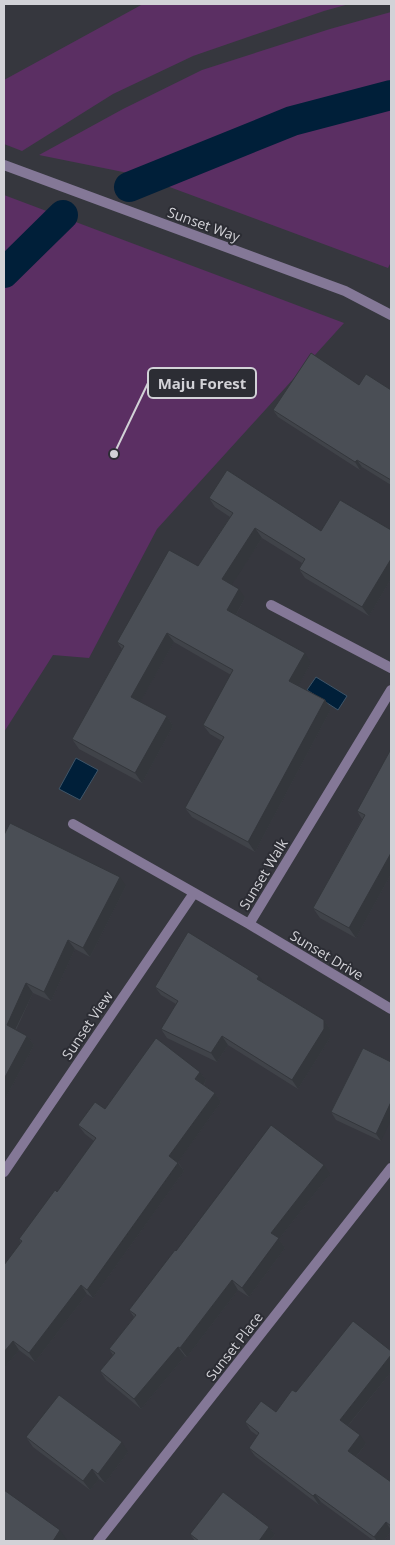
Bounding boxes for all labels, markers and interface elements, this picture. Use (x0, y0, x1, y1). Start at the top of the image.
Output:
street label: Sunset Way (165, 202, 244, 246)
callout: Maju Forest (148, 368, 256, 398)
text: Maju Forest (158, 373, 247, 393)
street label: Sunset Walk (234, 834, 292, 913)
street label: Sunset Drive (287, 926, 367, 984)
street label: Sunset View (57, 987, 117, 1063)
street label: Sunset Place (201, 1308, 267, 1384)

